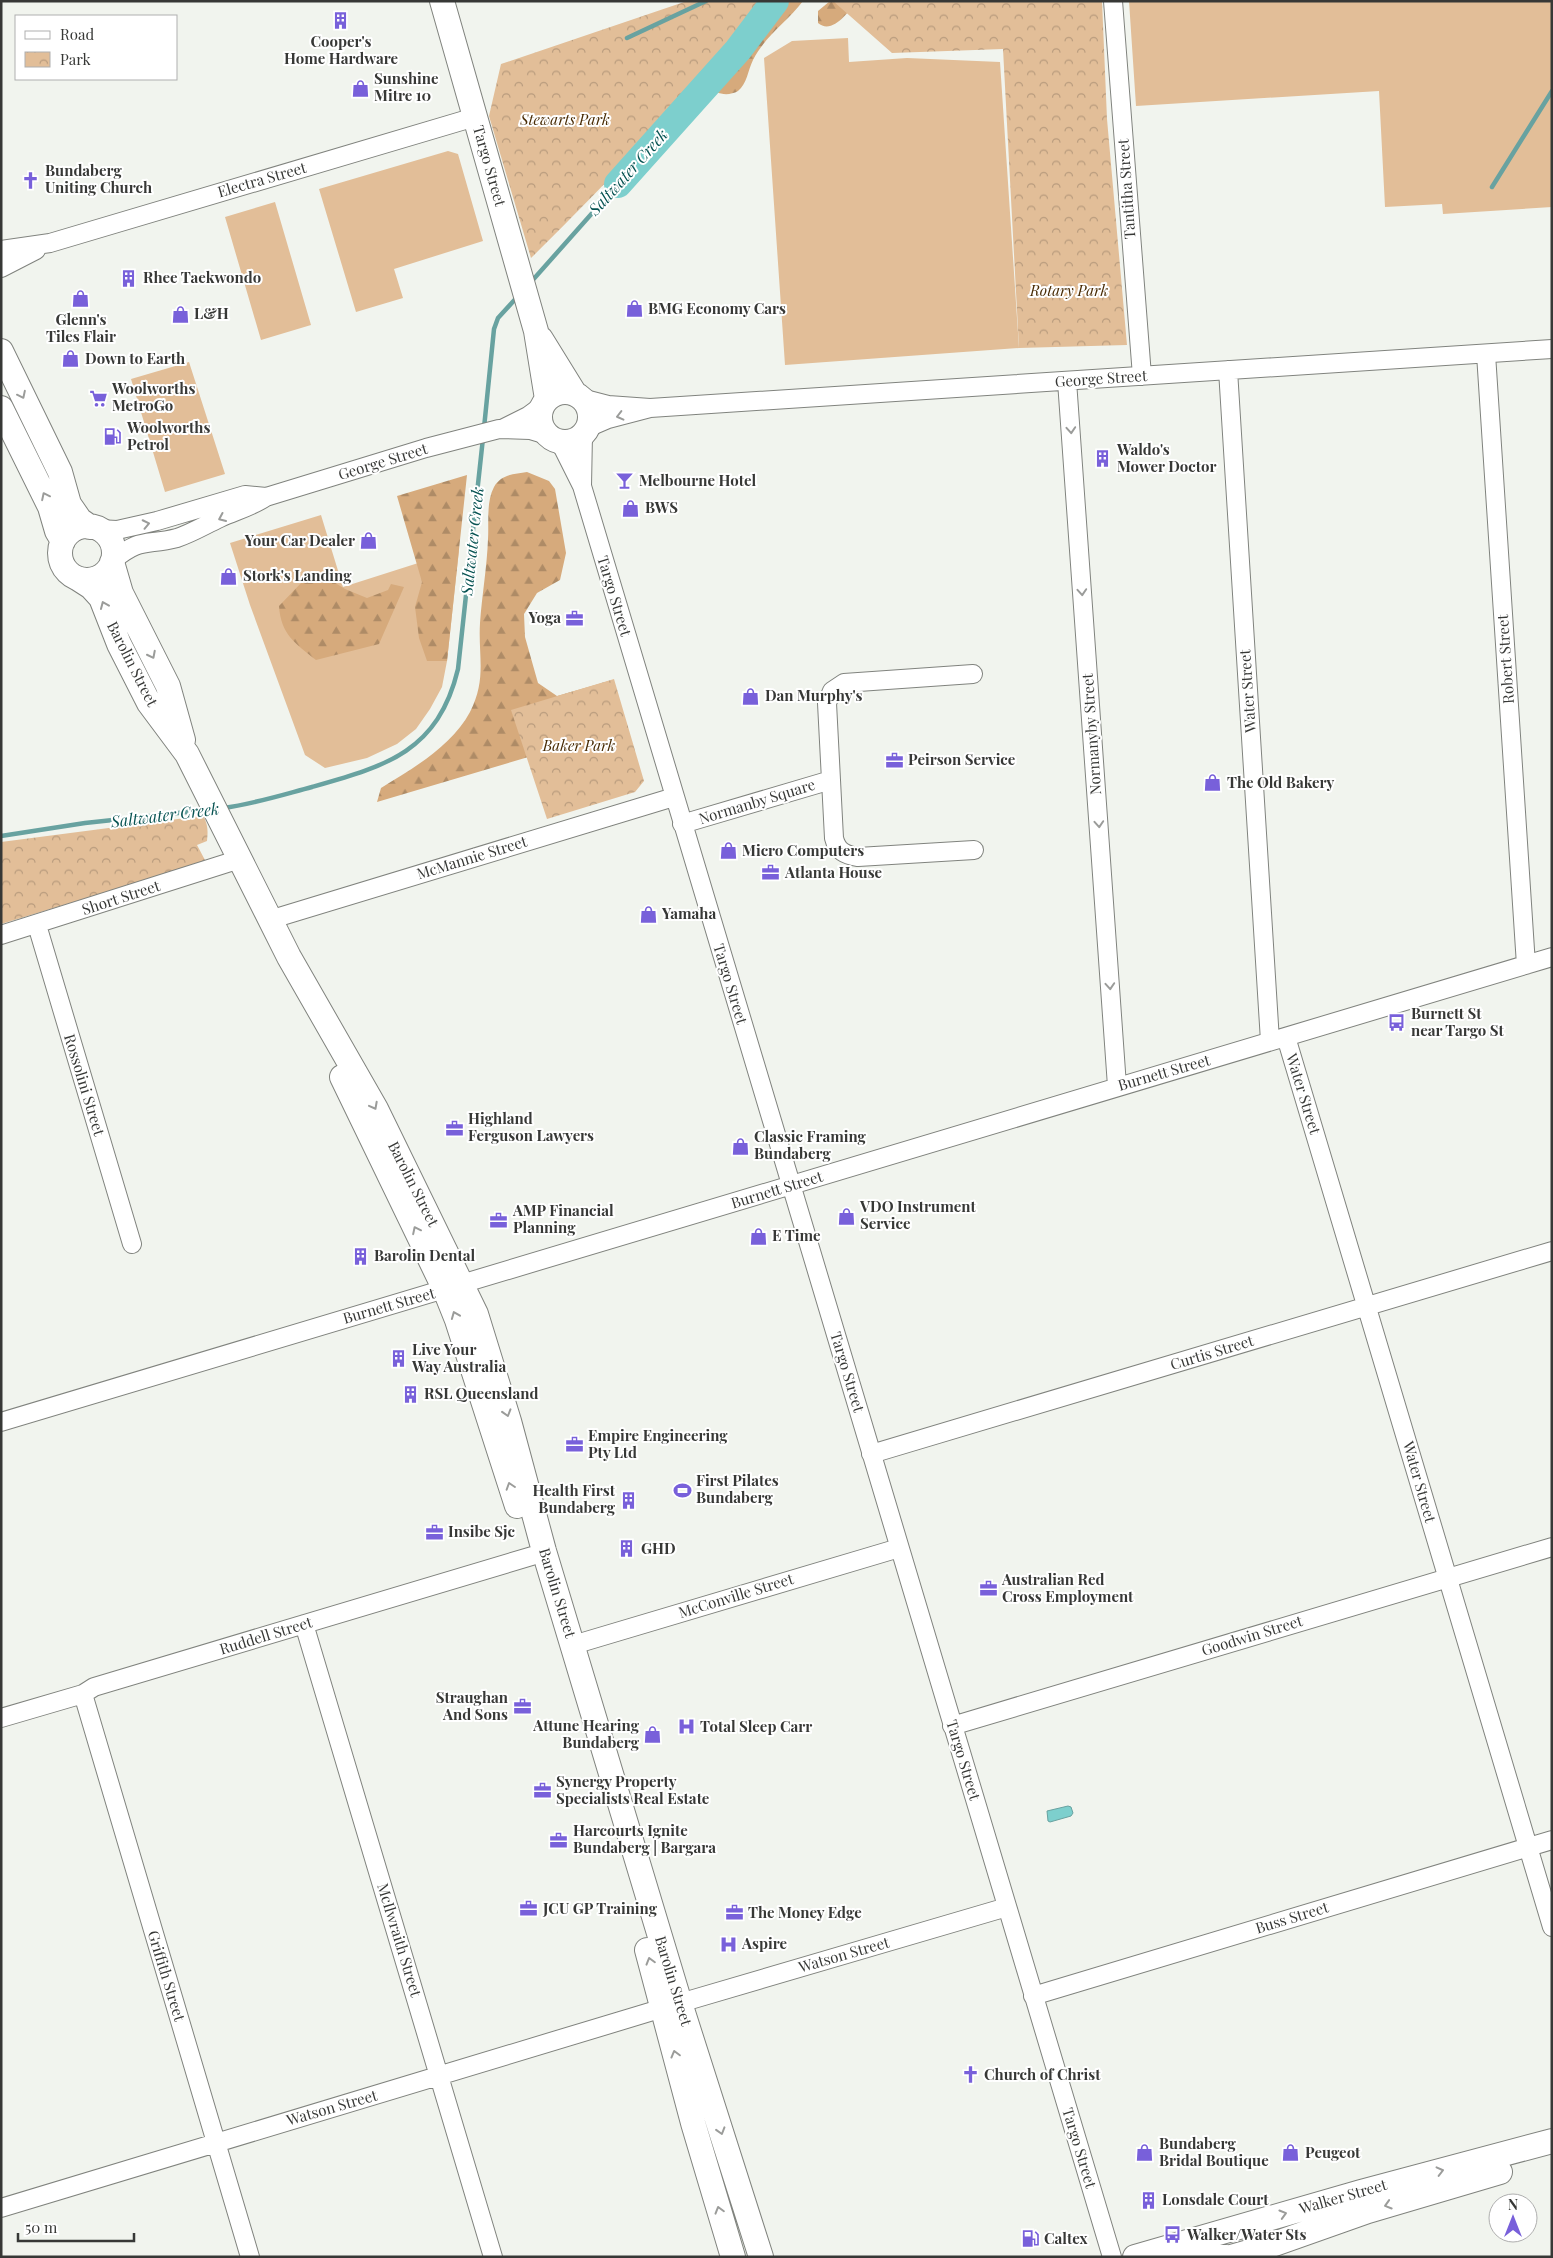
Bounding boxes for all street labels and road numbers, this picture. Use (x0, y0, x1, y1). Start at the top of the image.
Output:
street label: Targo Street (469, 123, 511, 209)
street label: Tantitha Street (1112, 137, 1139, 240)
street label: Electra Street (215, 157, 309, 201)
street label: George Street (1054, 365, 1148, 391)
street label: George Street (336, 438, 430, 484)
street label: Targo Street (593, 553, 637, 639)
street label: Robert Street (1492, 613, 1518, 705)
street label: Barolin Street (103, 618, 163, 710)
street label: Water Street (1234, 648, 1260, 734)
street label: Normanyby Street (1077, 672, 1105, 796)
street label: Normanby Square (696, 774, 817, 828)
street label: McMannie Street (414, 831, 530, 883)
street label: Short Street (79, 875, 163, 919)
street label: Targo Street (709, 941, 753, 1027)
street label: Rossolini Street (60, 1031, 110, 1139)
street label: Burnett Street (1115, 1049, 1213, 1095)
street label: Water Street (1282, 1050, 1326, 1137)
street label: Barolin Street (384, 1138, 444, 1230)
street label: Burnett Street (728, 1165, 826, 1213)
street label: Burnett Street (340, 1282, 438, 1328)
street label: Targo Street (826, 1329, 870, 1415)
street label: Curtis Street (1168, 1330, 1256, 1374)
street label: Water Street (1399, 1438, 1441, 1525)
street label: Barolin Street (535, 1545, 581, 1641)
street label: McConville Street (676, 1568, 796, 1622)
street label: Goodwin Street (1199, 1610, 1305, 1660)
street label: Ruddell Street (217, 1611, 315, 1659)
street label: Targo Street (942, 1717, 986, 1803)
street label: McIlwraith Street (373, 1881, 427, 2000)
street label: Buss Street (1253, 1896, 1331, 1938)
street label: Griffith Street (144, 1928, 190, 2024)
street label: Watson Street (795, 1931, 892, 1977)
street label: Barolin Street (651, 1933, 697, 2029)
street label: Watson Street (283, 2084, 380, 2130)
street label: Targo Street (1058, 2105, 1102, 2191)
street label: Walker Street (1296, 2174, 1390, 2218)

